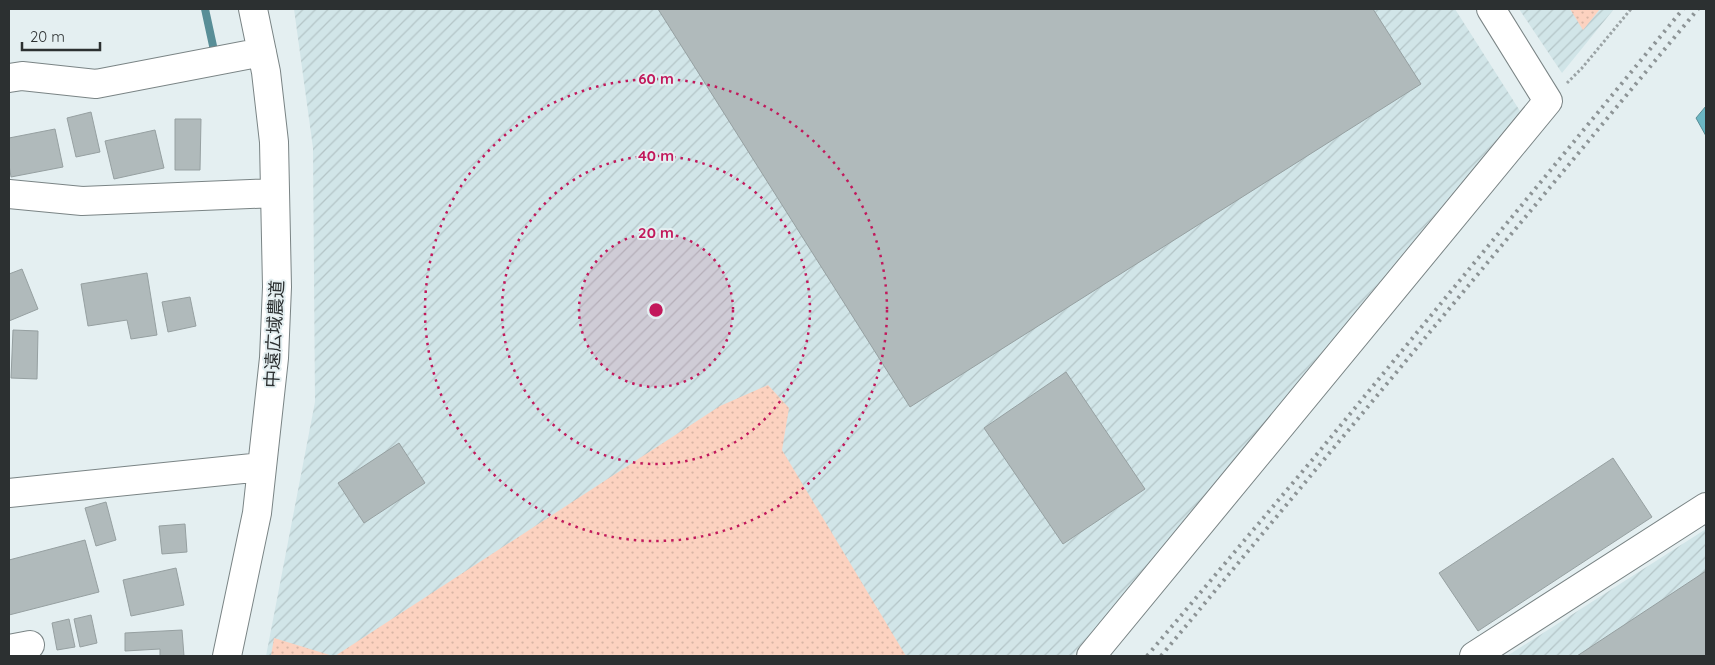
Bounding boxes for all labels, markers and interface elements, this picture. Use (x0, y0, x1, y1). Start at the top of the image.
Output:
scale bar (22, 20, 100, 52)
text: 20 m (30, 27, 65, 46)
text: 60 m (638, 69, 674, 88)
text: 40 m (638, 146, 674, 165)
text: 20 m (638, 223, 674, 242)
street label: 中遠広域農道 (260, 279, 288, 389)
centre of rings (647, 301, 665, 319)

